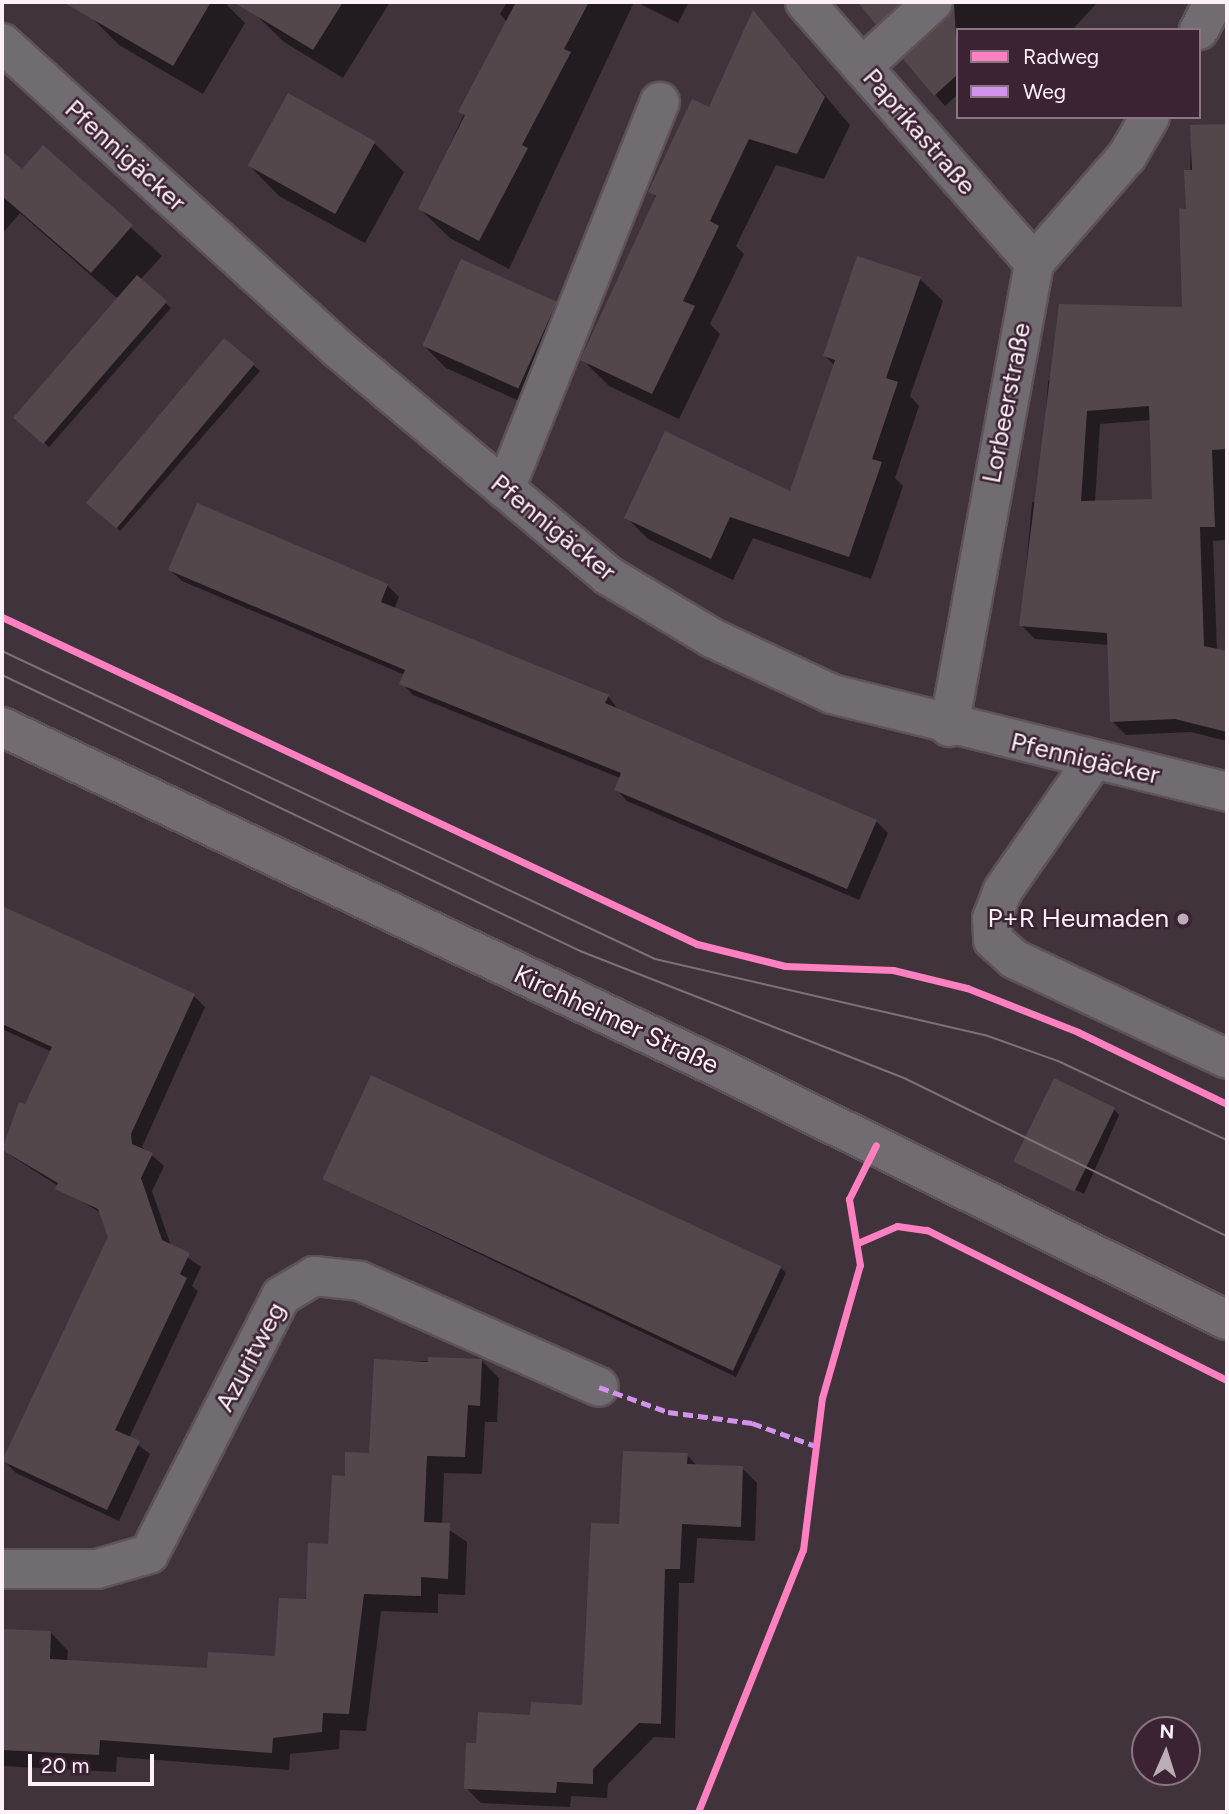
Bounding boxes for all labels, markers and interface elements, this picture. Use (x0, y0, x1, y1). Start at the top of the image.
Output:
legend (956, 28, 1201, 119)
text: Radweg (1023, 44, 1099, 69)
street label: Paprikastraße (856, 63, 982, 201)
text: Weg (1023, 79, 1066, 104)
street label: Pfennigäcker (58, 94, 192, 218)
street label: Lorbeerstraße (976, 320, 1038, 486)
street label: Pfennigäcker (484, 468, 622, 588)
street label: Pfennigäcker (1008, 727, 1162, 791)
place label: P+R Heumaden (987, 903, 1169, 935)
marker: P+R Heumaden (1175, 911, 1191, 927)
street label: Kirchheimer Straße (509, 959, 723, 1081)
street label: Azuritweg (209, 1297, 293, 1417)
north arrow (1131, 1716, 1201, 1786)
text: N (1159, 1720, 1175, 1743)
scale bar (32, 1741, 158, 1785)
text: 20 m (41, 1753, 89, 1778)

